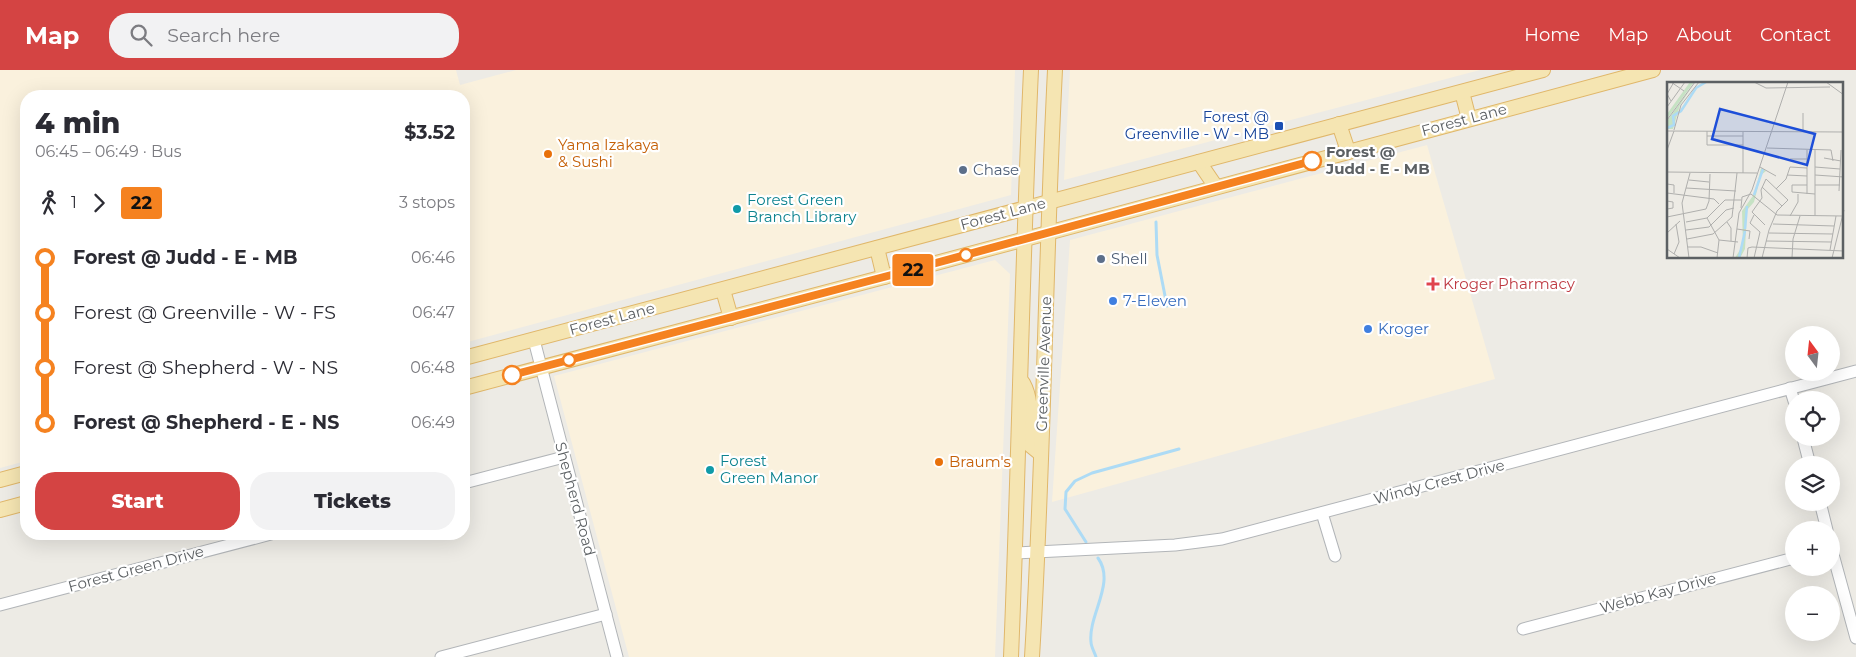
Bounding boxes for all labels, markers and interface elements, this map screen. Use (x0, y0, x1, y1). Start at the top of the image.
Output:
search box (109, 13, 459, 58)
text: Map (25, 21, 79, 50)
icon: search (127, 21, 155, 49)
text: Search here (167, 24, 280, 47)
text: Home (1524, 24, 1580, 46)
text: Map (1608, 24, 1648, 46)
text: About (1676, 24, 1732, 46)
text: Contact (1760, 24, 1831, 46)
inset map (1667, 82, 1844, 259)
street label: Forest Lane (1419, 99, 1509, 140)
text: 4 min (35, 106, 120, 140)
place label: Forest @ Greenville - W - MB (1125, 107, 1269, 143)
marker: Forest @ Greenville - W - MB (1273, 120, 1285, 132)
text: $3.52 (404, 121, 455, 144)
place label: Yama Izakaya & Sushi (558, 135, 659, 171)
text: 06:45 – 06:49 · Bus (35, 142, 182, 161)
place label: Forest @ Judd - E - MB (1325, 142, 1430, 178)
marker: Yama Izakaya & Sushi (542, 148, 554, 160)
marker: Forest @ Judd - E - MB (1302, 151, 1322, 171)
place label: Chase (973, 160, 1019, 179)
marker: Chase (957, 164, 969, 176)
icon: walk (35, 189, 63, 217)
icon: forward (85, 189, 113, 217)
place label: Forest Green Branch Library (747, 190, 857, 226)
text: 22 (131, 192, 152, 214)
text: 1 (71, 193, 77, 212)
text: 3 stops (399, 193, 455, 212)
street label: Forest Lane (958, 193, 1048, 234)
marker: Forest Green Branch Library (731, 203, 743, 215)
text: Forest @ Judd - E - MB (73, 246, 297, 269)
text: 06:46 (411, 248, 455, 267)
unlabelled marker (959, 248, 973, 262)
place label: Shell (1111, 249, 1148, 268)
marker: Shell (1095, 253, 1107, 265)
line badge: 22 (890, 254, 936, 286)
text: 22 (902, 259, 924, 281)
place label: Kroger Pharmacy (1443, 274, 1576, 293)
marker: Kroger Pharmacy (1427, 278, 1439, 290)
place label: 7-Eleven (1123, 291, 1187, 310)
marker: 7-Eleven (1107, 295, 1119, 307)
street label: Greenville Avenue (1032, 296, 1055, 432)
street label: Forest Lane (567, 298, 657, 339)
text: Forest @ Greenville - W - FS (73, 301, 336, 324)
text: 06:47 (412, 303, 455, 322)
place label: Kroger (1378, 319, 1429, 338)
marker: Kroger (1362, 323, 1374, 335)
north arrow (1785, 326, 1840, 381)
map controls (1785, 326, 1840, 641)
unlabelled marker (562, 353, 576, 367)
text: Forest @ Shepherd - W - NS (73, 356, 338, 379)
text: 06:48 (410, 358, 455, 377)
unlabelled marker (502, 365, 522, 385)
button: locate (1785, 391, 1840, 446)
text: Forest @ Shepherd - E - NS (73, 411, 339, 434)
text: 06:49 (411, 413, 455, 432)
street label: Shepherd Road (551, 440, 600, 558)
place label: Forest Green Manor (720, 451, 818, 487)
place label: Braum's (949, 452, 1011, 471)
street label: Windy Crest Drive (1371, 455, 1506, 508)
marker: Braum's (933, 456, 945, 468)
button: layers (1785, 456, 1840, 511)
marker: Forest Green Manor (704, 464, 716, 476)
button: Start (35, 472, 240, 530)
button: Tickets (250, 472, 455, 530)
button: + (1785, 521, 1840, 576)
street label: Forest Green Drive (66, 541, 206, 596)
street label: Webb Kay Drive (1598, 568, 1718, 617)
button: − (1785, 586, 1840, 641)

